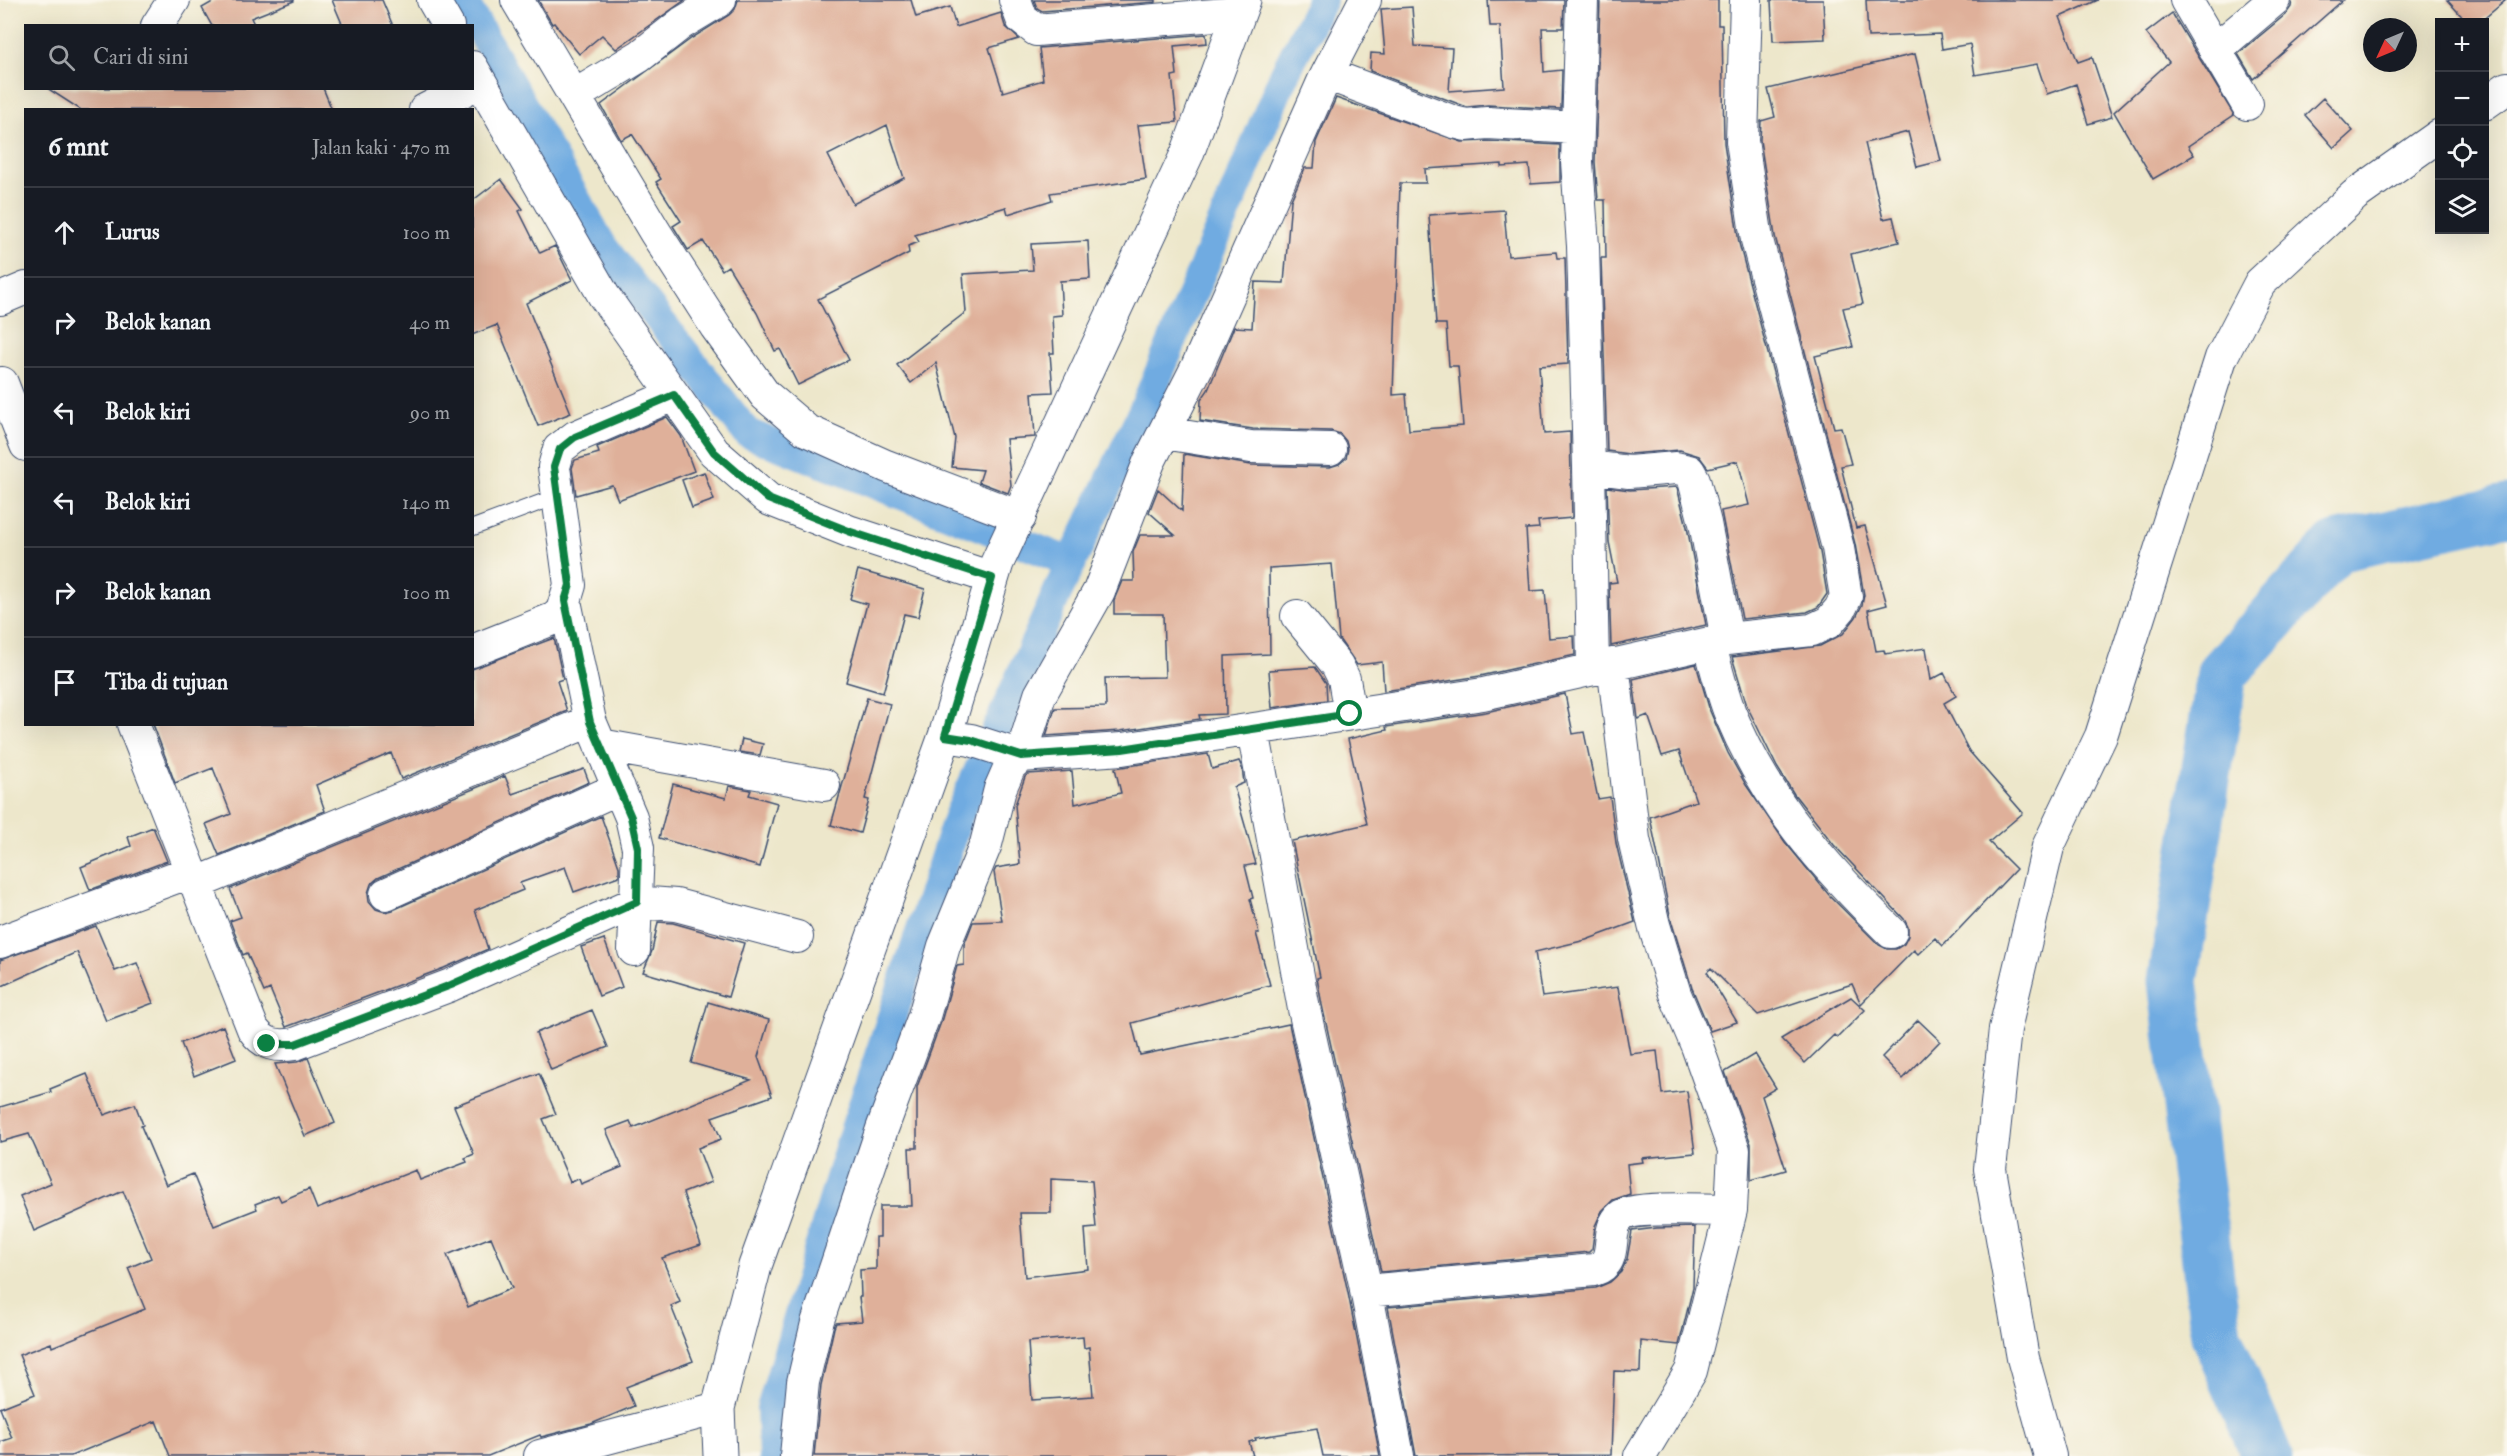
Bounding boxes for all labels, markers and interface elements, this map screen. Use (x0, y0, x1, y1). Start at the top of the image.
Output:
north arrow (2363, 18, 2417, 72)
map controls (2435, 18, 2489, 234)
button: + (2435, 18, 2489, 72)
search box (24, 24, 474, 90)
icon: search (45, 41, 78, 74)
text: Cari di sini (93, 43, 189, 71)
button: − (2435, 72, 2489, 126)
button: locate (2435, 126, 2489, 180)
text: 6 mnt (48, 131, 108, 163)
text: Jalan kaki · 470 m (312, 135, 450, 160)
button: layers (2435, 180, 2489, 234)
icon: ahead (48, 216, 81, 249)
text: Lurus (105, 218, 159, 246)
text: 100 m (403, 220, 450, 245)
icon: right (48, 306, 81, 339)
text: Belok kanan (105, 308, 211, 336)
text: 40 m (409, 310, 450, 335)
icon: left (48, 396, 81, 429)
text: Belok kiri (105, 398, 190, 426)
text: 90 m (410, 400, 450, 425)
icon: left (48, 486, 81, 519)
text: Belok kiri (105, 488, 190, 516)
text: 140 m (402, 490, 450, 515)
icon: right (48, 576, 81, 609)
text: Belok kanan (105, 578, 211, 606)
text: 100 m (403, 580, 450, 605)
icon: arrive (48, 666, 81, 699)
text: Tiba di tujuan (105, 668, 228, 696)
route start (1336, 700, 1362, 726)
route end (253, 1030, 279, 1056)

